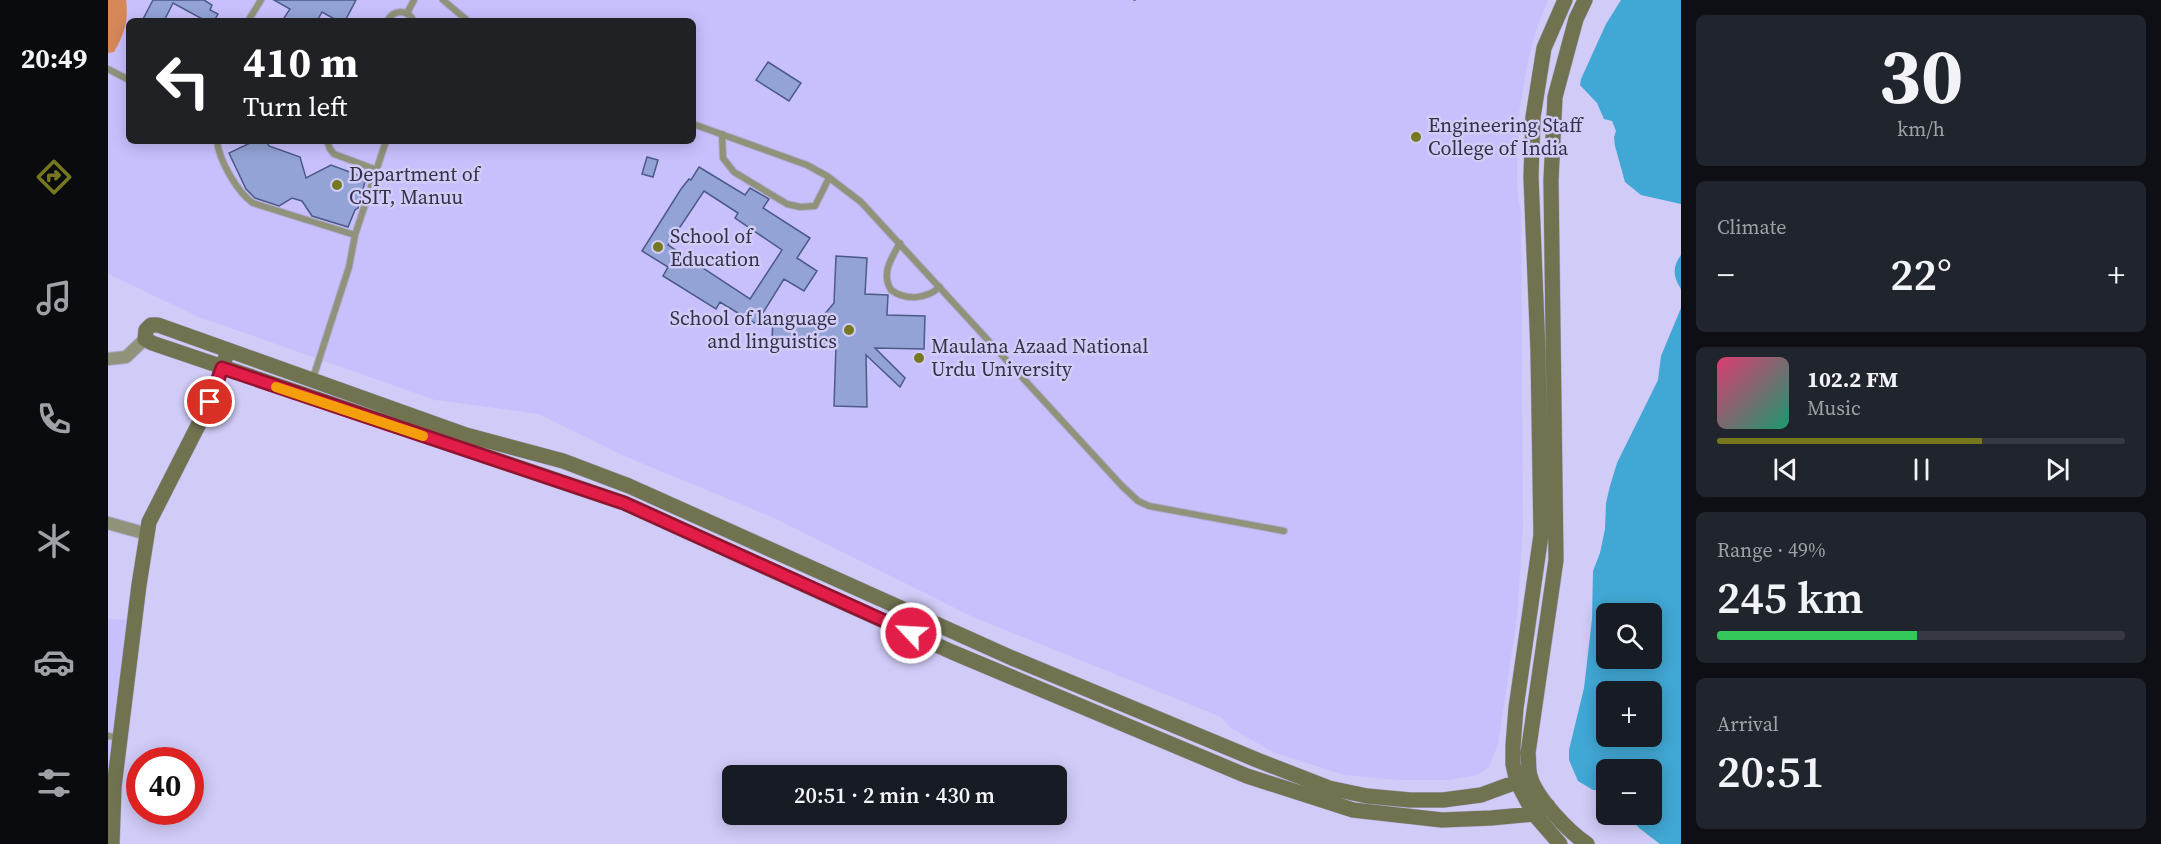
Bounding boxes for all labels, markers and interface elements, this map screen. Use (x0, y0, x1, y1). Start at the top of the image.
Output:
text: 30 (1879, 22, 1963, 129)
text: 410 m (243, 33, 358, 91)
text: 20:49 (21, 40, 87, 77)
icon: left (144, 42, 222, 120)
text: Turn left (243, 88, 347, 125)
place label: Engineering Staff College of India (1428, 111, 1584, 162)
text: km/h (1897, 115, 1945, 143)
marker: Engineering Staff College of India (1409, 130, 1423, 144)
icon: directions (33, 156, 75, 198)
place label: Department of CSIT, Manuu (349, 160, 482, 211)
marker: Department of CSIT, Manuu (330, 178, 344, 192)
text: Climate (1717, 213, 1786, 241)
place label: School of Education (670, 222, 760, 273)
marker: School of Education (651, 240, 665, 254)
text: 22° (1890, 243, 1952, 305)
text: − (1717, 252, 1735, 297)
text: + (2108, 252, 2125, 297)
icon: music (33, 277, 75, 319)
place label: School of language and linguistics (670, 304, 837, 355)
marker: School of language and linguistics (842, 323, 856, 337)
place label: Maulana Azaad National Urdu University (931, 332, 1148, 383)
marker: Maulana Azaad National Urdu University (912, 351, 926, 365)
text: 102.2 FM (1807, 364, 1898, 394)
pin (184, 376, 235, 427)
icon: arrive (193, 385, 226, 418)
text: Music (1807, 394, 1861, 422)
icon: phone (33, 398, 75, 440)
icon: previous (1769, 453, 1802, 486)
icon: pause (1905, 453, 1938, 486)
icon: next (2041, 453, 2074, 486)
icon: climate (33, 520, 75, 562)
text: Range · 49% (1717, 536, 1826, 564)
text: 245 km (1717, 566, 1864, 628)
position arrow (879, 601, 943, 665)
map controls (1596, 603, 1662, 825)
button: search (1596, 603, 1662, 669)
icon: car (33, 641, 75, 683)
button: + (1596, 681, 1662, 747)
text: Arrival (1717, 710, 1779, 738)
text: 20:51 (1717, 740, 1824, 802)
speed limit sign: 40 (126, 747, 204, 825)
button: − (1596, 759, 1662, 825)
icon: filters (33, 762, 75, 804)
text: 20:51 · 2 min · 430 m (794, 780, 995, 810)

